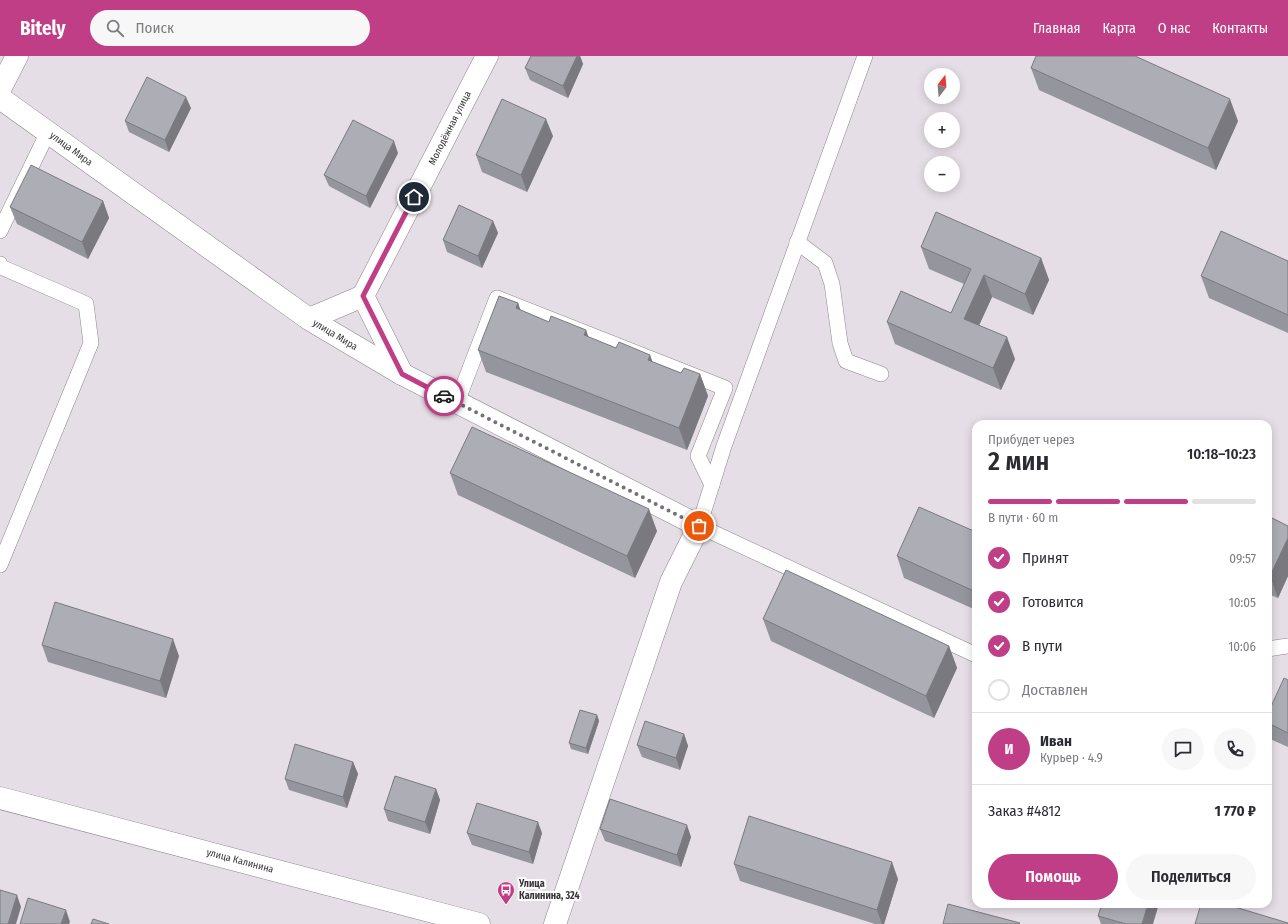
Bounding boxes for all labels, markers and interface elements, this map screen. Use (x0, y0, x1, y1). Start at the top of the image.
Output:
search box (90, 10, 370, 46)
text: Bitely (20, 17, 66, 40)
icon: search (104, 17, 126, 39)
text: Поиск (136, 19, 174, 37)
text: Главная (1033, 20, 1080, 37)
text: Карта (1102, 20, 1136, 37)
text: О нас (1158, 20, 1190, 37)
text: Контакты (1212, 20, 1268, 37)
north arrow (924, 68, 960, 104)
map controls (924, 68, 960, 192)
street label: Молодёжная улица (426, 89, 474, 167)
button: + (924, 112, 960, 148)
street label: улица Мира (47, 129, 95, 169)
button: − (924, 156, 960, 192)
pin (397, 180, 431, 214)
icon: home (403, 186, 425, 208)
street label: улица Мира (310, 317, 360, 353)
courier (424, 376, 464, 416)
icon: car (433, 385, 455, 407)
text: Прибудет через (988, 432, 1075, 447)
text: 10:18–10:23 (1187, 445, 1256, 463)
text: 2 мин (988, 446, 1049, 477)
pin (682, 509, 716, 543)
text: В пути · 60 m (988, 510, 1058, 525)
icon: bag (688, 515, 710, 537)
icon: check (988, 547, 1010, 569)
text: Принят (1022, 549, 1069, 567)
text: 09:57 (1229, 551, 1256, 566)
icon: check (988, 591, 1010, 613)
text: Готовится (1022, 593, 1084, 611)
text: 10:05 (1229, 595, 1256, 610)
icon: check (988, 635, 1010, 657)
text: В пути (1022, 637, 1063, 655)
text: 10:06 (1228, 639, 1256, 654)
text: Доставлен (1022, 681, 1088, 699)
button: chat (1162, 728, 1204, 770)
button: phone (1214, 728, 1256, 770)
text: Иван (1040, 732, 1072, 750)
text: И (1005, 740, 1014, 758)
text: Курьер · 4.9 (1040, 750, 1103, 765)
text: Заказ #4812 (988, 802, 1061, 820)
text: 1 770 ₽ (1214, 802, 1256, 820)
street label: улица Калинина (205, 846, 275, 876)
button: Помощь (988, 854, 1118, 900)
button: Поделиться (1126, 854, 1256, 900)
place label: Улица Калинина, 324 (518, 878, 580, 902)
bus stop icon: Улица Калинина, 324 (496, 880, 516, 905)

